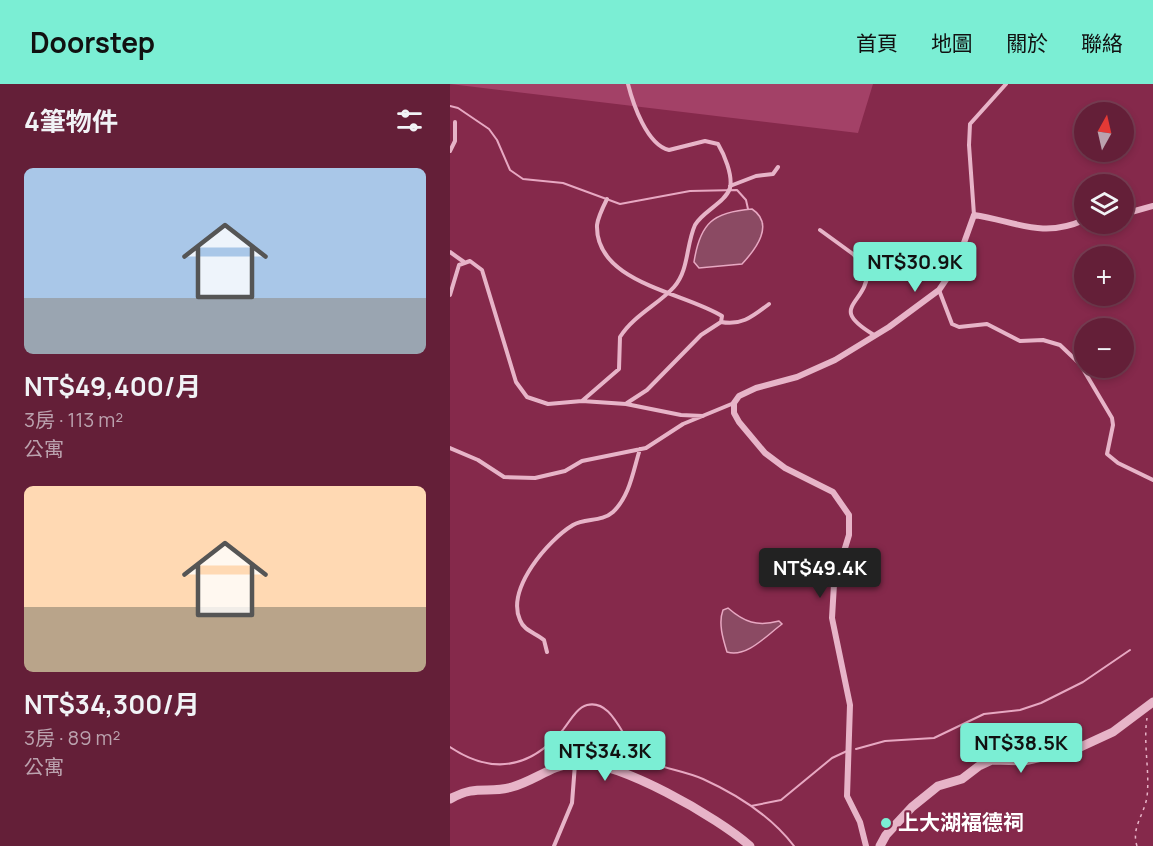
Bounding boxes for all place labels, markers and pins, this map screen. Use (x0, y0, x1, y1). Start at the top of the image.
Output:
pin: NT$30.9K (853, 242, 977, 293)
pin: NT$49.4K (758, 548, 882, 599)
pin: NT$38.5K (959, 723, 1083, 774)
pin: NT$34.3K (543, 731, 667, 782)
place label: 上大湖福德祠 (898, 808, 1024, 836)
marker: 上大湖福德祠 (879, 816, 893, 830)

